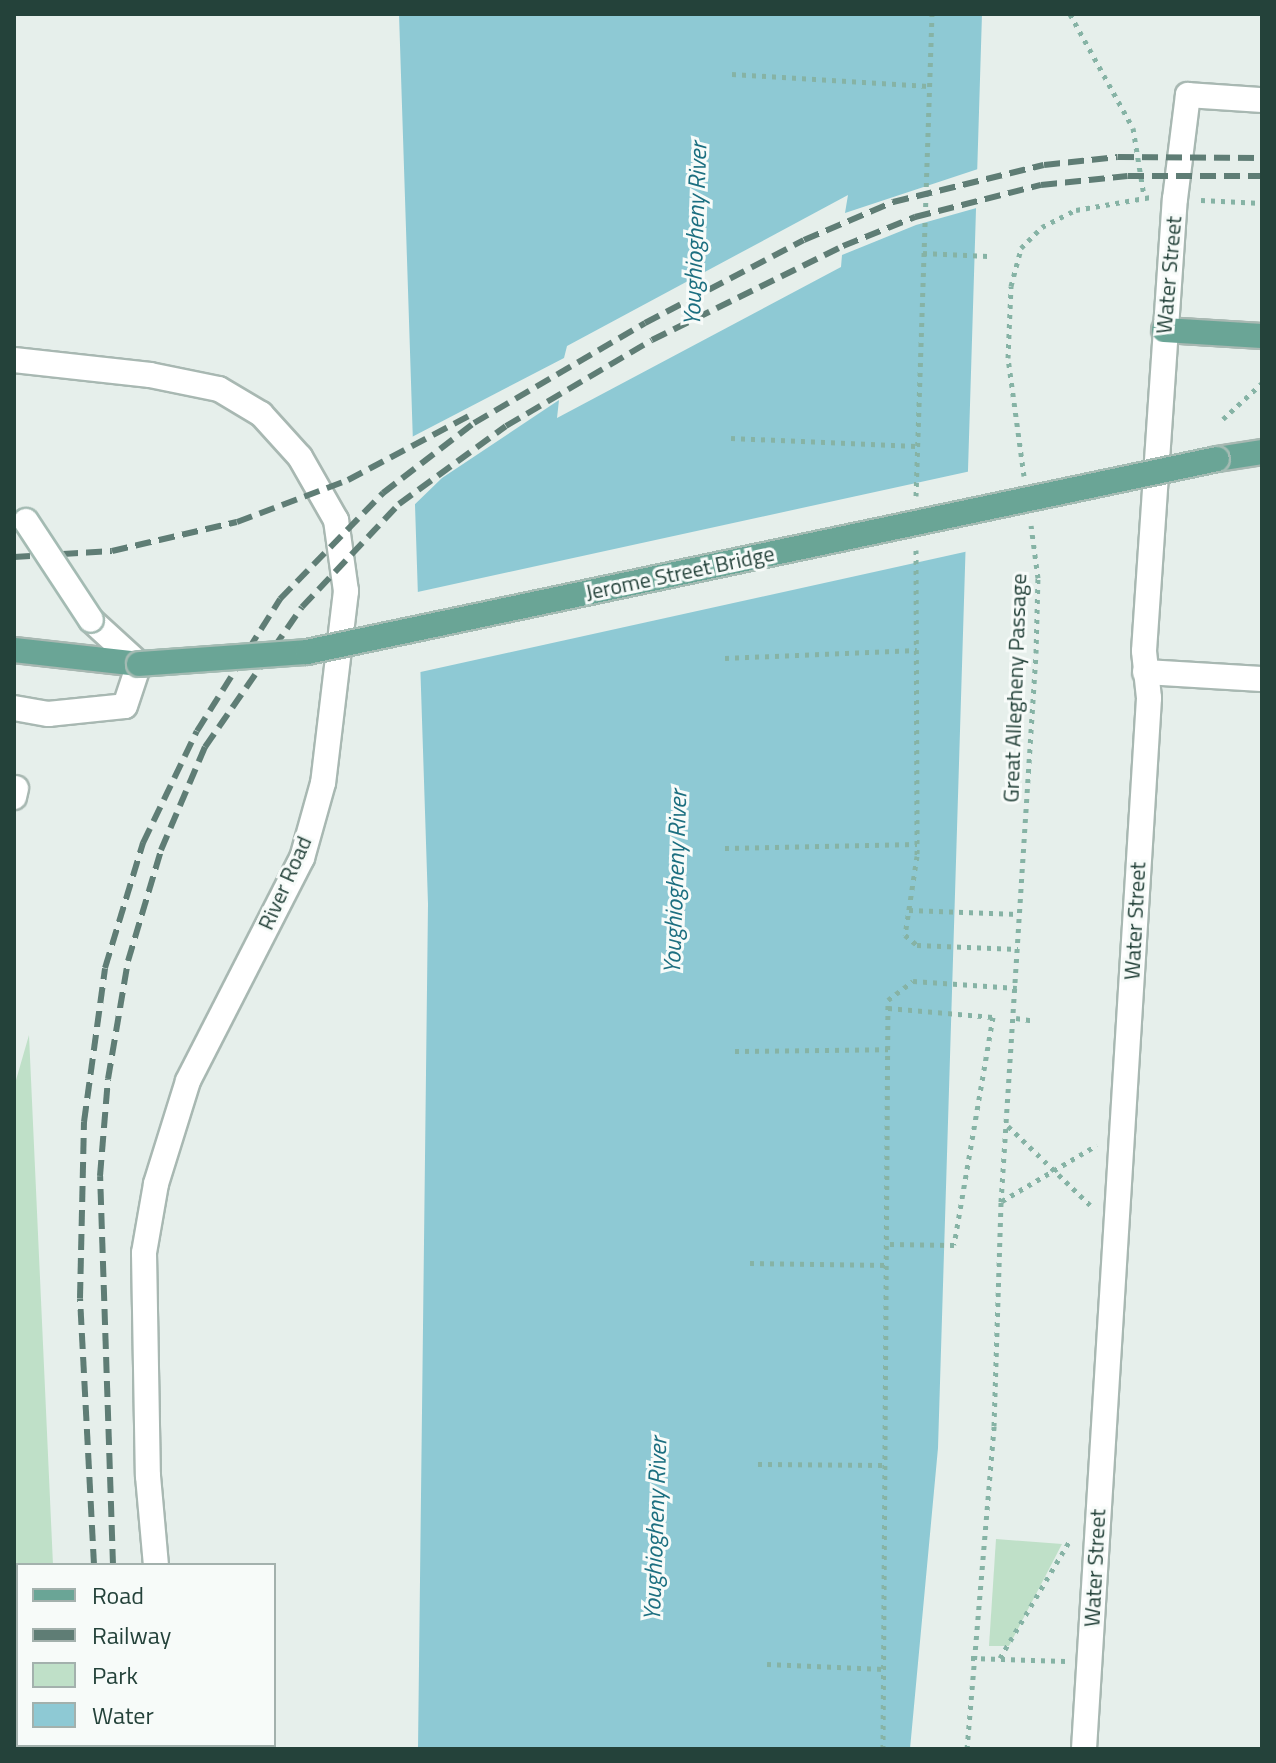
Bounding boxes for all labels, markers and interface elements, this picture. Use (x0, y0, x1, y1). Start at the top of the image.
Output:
water label: Youghiogheny River (677, 142, 713, 326)
street label: Water Street (1151, 215, 1187, 335)
street label: Jerome Street Bridge (583, 540, 777, 606)
street label: Great Allegheny Passage (998, 573, 1032, 803)
water label: Youghiogheny River (657, 790, 693, 974)
street label: River Road (253, 832, 317, 934)
street label: Water Street (1119, 861, 1151, 981)
water label: Youghiogheny River (637, 1437, 673, 1621)
street label: Water Street (1079, 1508, 1111, 1628)
legend (16, 1563, 276, 1747)
text: Road (92, 1577, 144, 1613)
text: Railway (92, 1617, 171, 1653)
text: Park (92, 1657, 138, 1693)
text: Water (92, 1697, 154, 1733)

